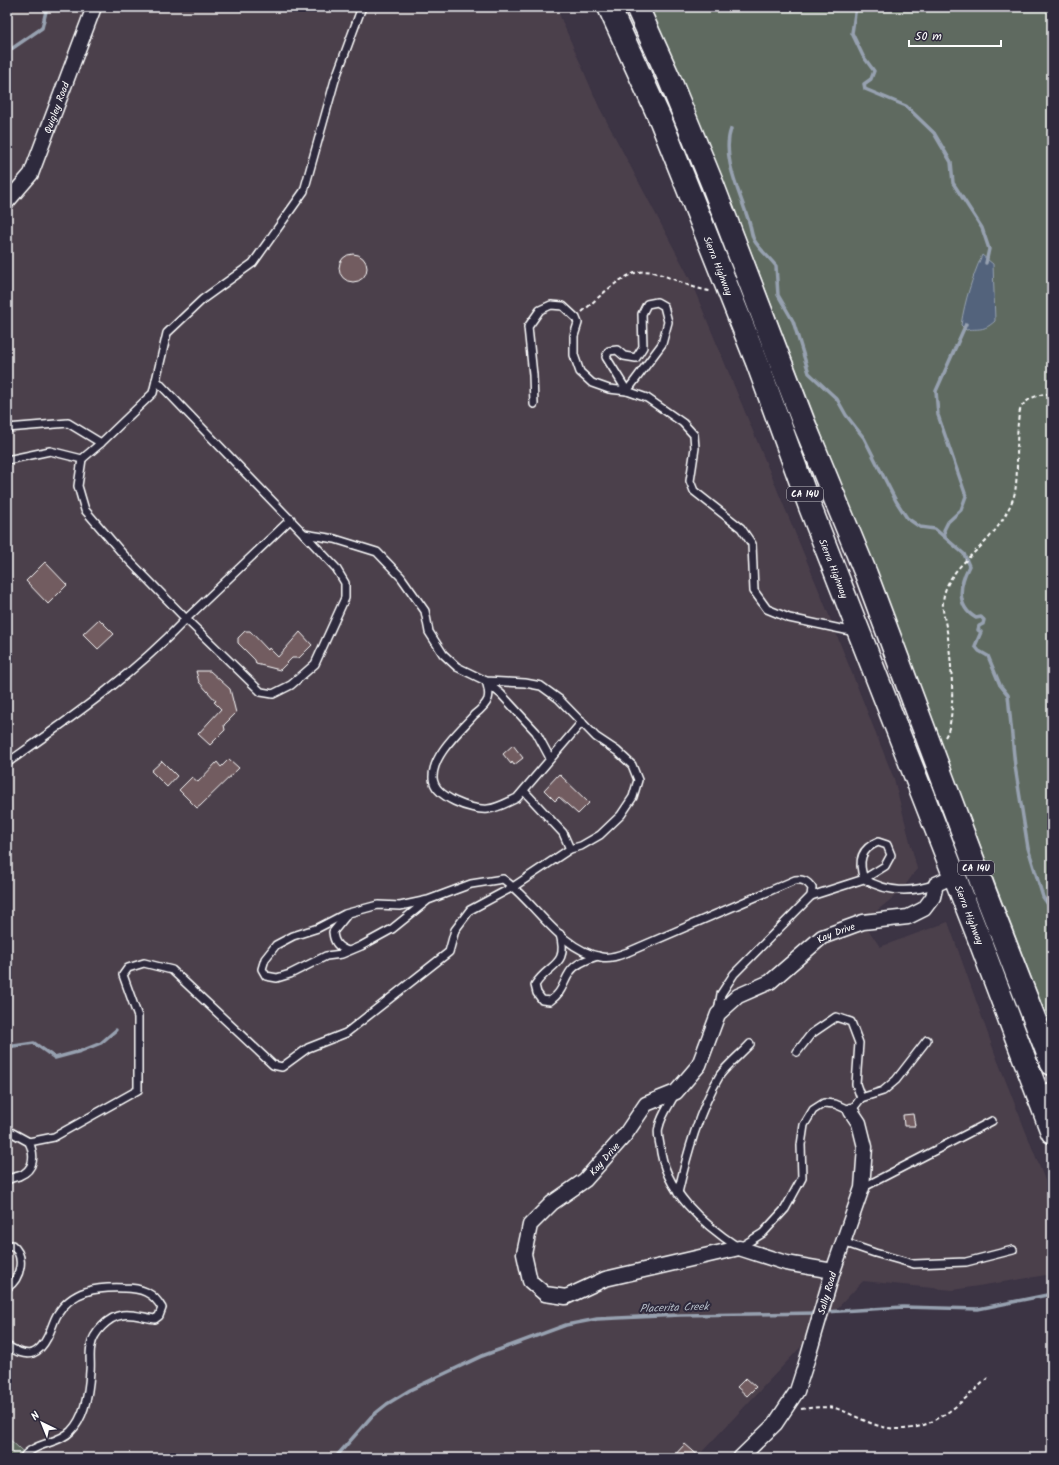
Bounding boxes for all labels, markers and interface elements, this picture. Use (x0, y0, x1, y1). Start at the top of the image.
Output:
scale bar (909, 22, 1001, 48)
text: 50 m (915, 27, 942, 46)
street label: Quigley Road (40, 79, 74, 136)
street label: Sierra Highway (699, 234, 737, 298)
road number: CA 14U (787, 487, 823, 501)
street label: Sierra Highway (814, 537, 852, 601)
road number: CA 14U (958, 861, 994, 875)
street label: Sierra Highway (950, 883, 988, 948)
street label: Kay Drive (813, 918, 858, 948)
street label: Kay Drive (586, 1138, 625, 1179)
street label: Sally Road (814, 1269, 842, 1316)
water label: Placerita Creek (639, 1298, 711, 1318)
north arrow (22, 1403, 62, 1443)
text: N (27, 1407, 45, 1425)

